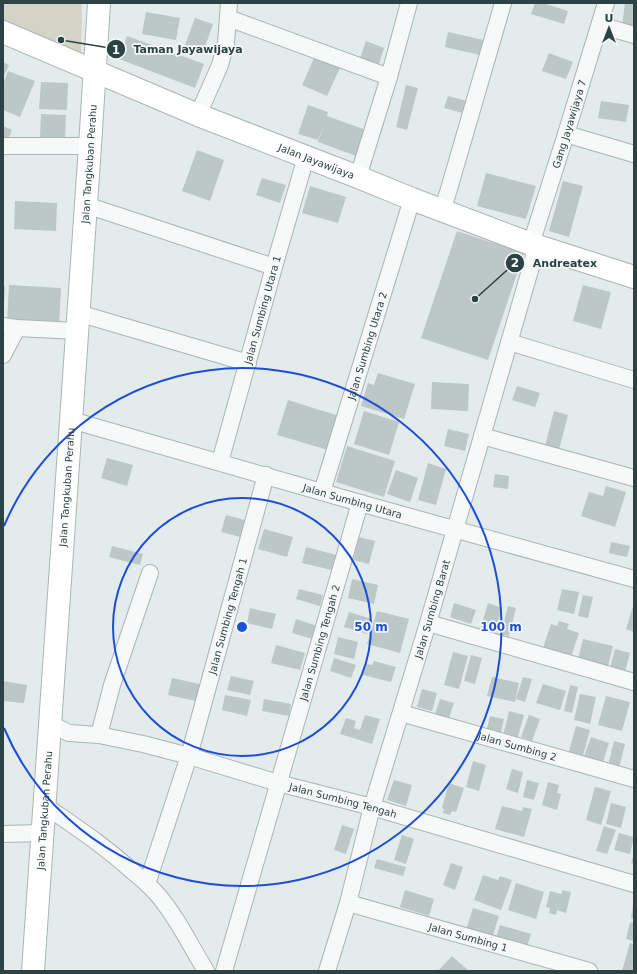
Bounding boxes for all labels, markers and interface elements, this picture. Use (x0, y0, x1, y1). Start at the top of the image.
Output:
north arrow (589, 8, 629, 48)
text: U (605, 12, 613, 25)
callout: Taman Jayawijaya (106, 38, 251, 61)
text: 1 (112, 43, 120, 57)
text: Taman Jayawijaya (133, 43, 243, 56)
street label: Gang Jayawijaya 7 (550, 78, 588, 170)
street label: Jalan Tangkuban Perahu (79, 104, 98, 225)
street label: Jalan Jayawijaya (276, 141, 356, 181)
callout: Andreatex (505, 251, 605, 274)
street label: Jalan Sumbing Utara 1 (242, 254, 283, 366)
text: 2 (511, 256, 519, 270)
text: Andreatex (533, 257, 597, 270)
street label: Jalan Sumbing Utara 2 (345, 290, 389, 402)
street label: Jalan Tangkuban Perahu (57, 427, 76, 548)
street label: Jalan Sumbing Utara (301, 481, 404, 520)
street label: Jalan Sumbing Tengah 1 (206, 556, 249, 676)
street label: Jalan Sumbing Barat (412, 558, 452, 661)
street label: Jalan Sumbing Tengah 2 (297, 583, 342, 703)
centre of rings (235, 620, 249, 634)
text: 50 m (354, 620, 388, 634)
text: 100 m (480, 620, 522, 634)
street label: Jalan Sumbing 2 (476, 729, 558, 762)
street label: Jalan Tangkuban Perahu (34, 750, 54, 871)
street label: Jalan Sumbing Tengah (287, 780, 398, 820)
street label: Jalan Sumbing 1 (427, 920, 509, 953)

